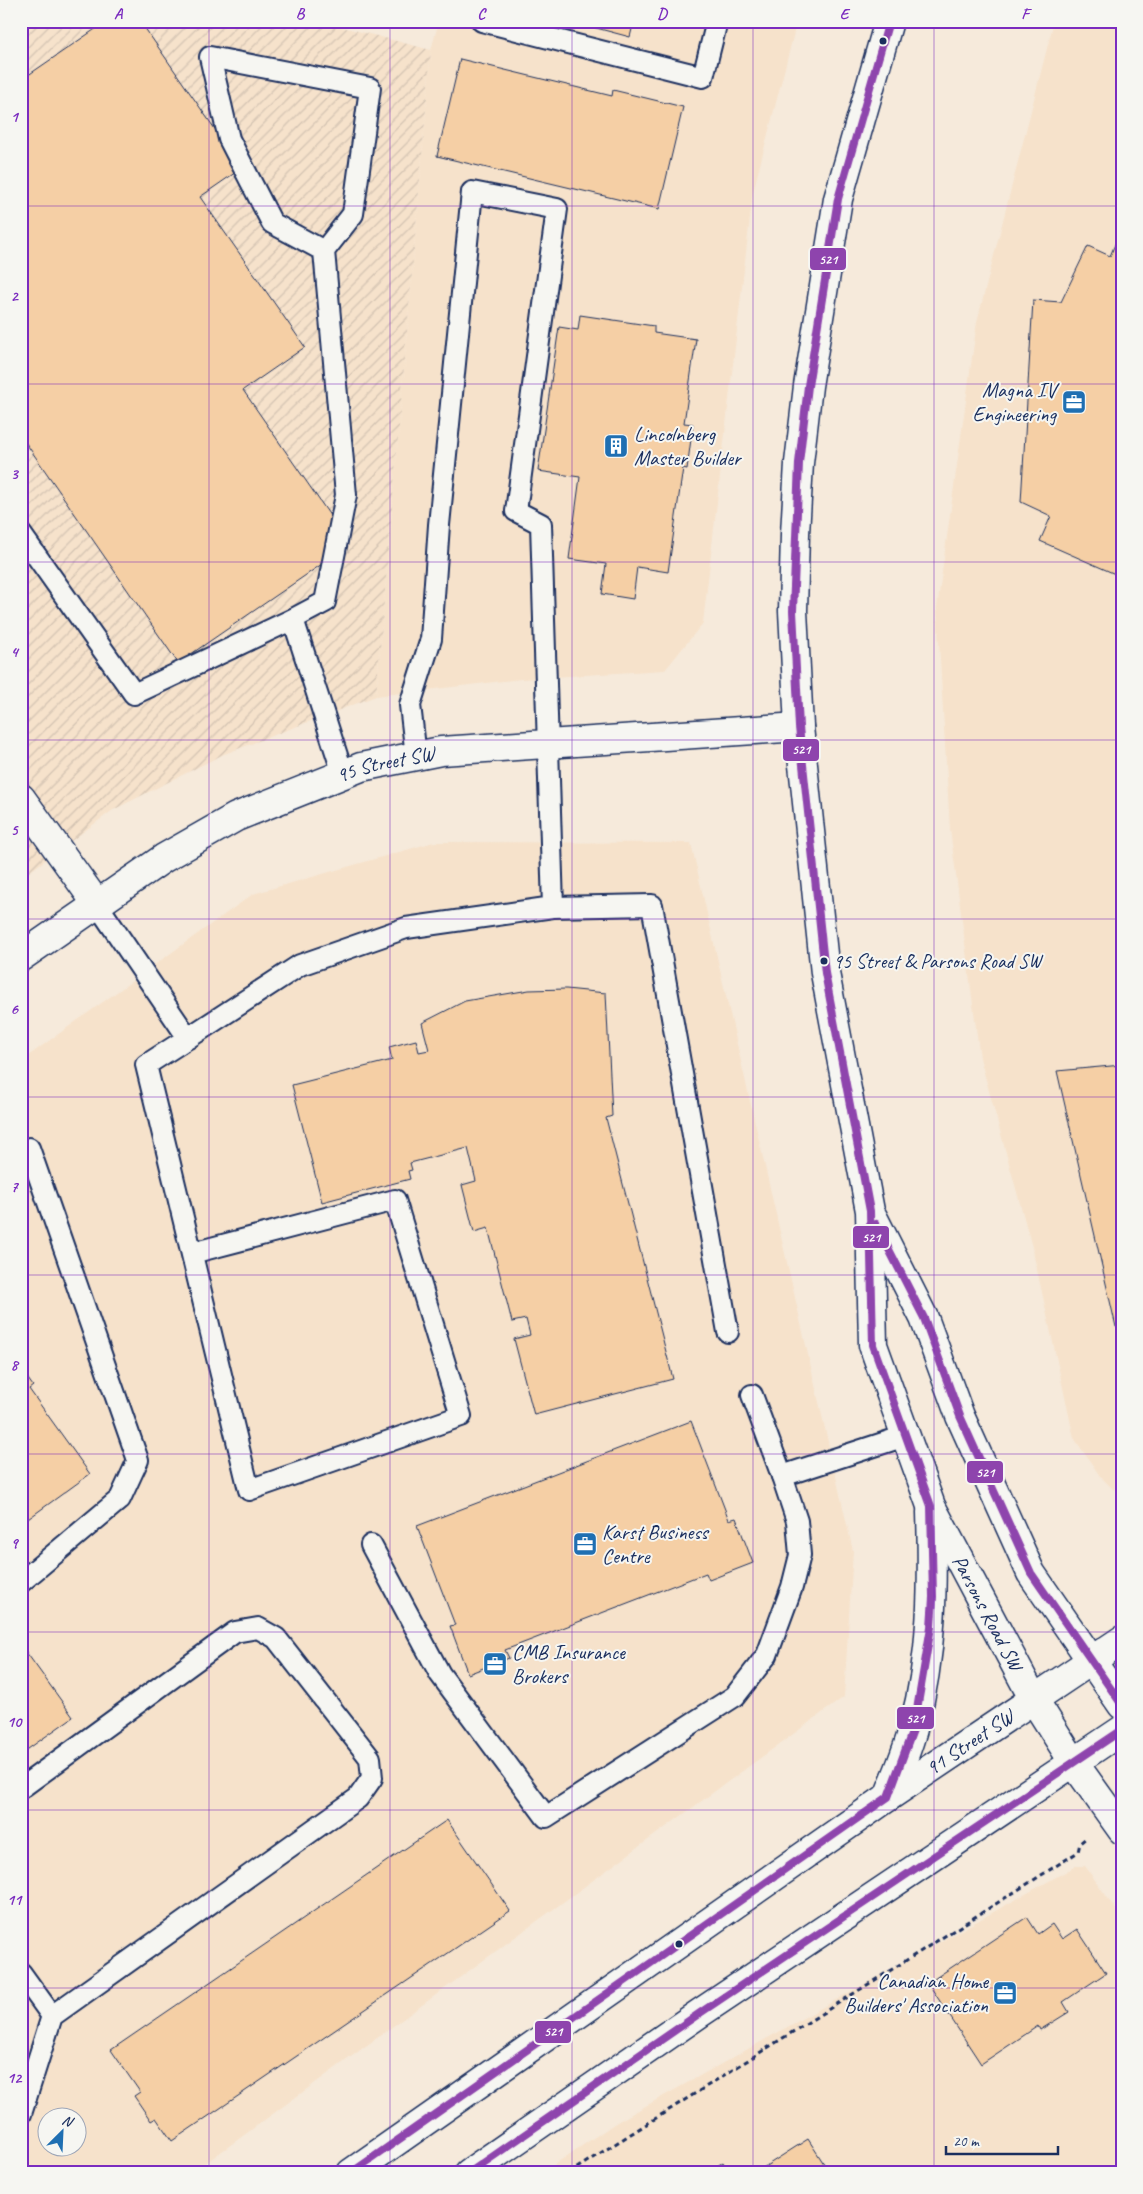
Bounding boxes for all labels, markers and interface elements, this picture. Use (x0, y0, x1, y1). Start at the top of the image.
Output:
text: A (114, 4, 124, 24)
text: B (296, 4, 306, 24)
text: C (477, 4, 487, 24)
text: D (657, 4, 668, 24)
text: E (840, 4, 851, 24)
text: F (1021, 4, 1032, 24)
unlabelled marker (878, 36, 888, 46)
text: 1 (10, 107, 19, 127)
line badge: 521 (809, 247, 847, 271)
text: 521 (819, 251, 839, 268)
text: 2 (10, 286, 19, 306)
place label: Magna IV Engineering (972, 377, 1060, 427)
office icon: Magna IV Engineering (1061, 389, 1087, 415)
place label: Lincolnberg Master Builder (634, 421, 742, 471)
building icon: Lincolnberg Master Builder (603, 433, 629, 459)
text: 3 (10, 464, 19, 484)
text: 4 (10, 642, 19, 662)
line badge: 521 (782, 738, 820, 762)
street label: 95 Street SW (332, 739, 439, 789)
text: 521 (792, 741, 812, 758)
text: 5 (11, 820, 20, 840)
place label: 95 Street & Parsons Road SW (833, 949, 1044, 974)
marker: 95 Street & Parsons Road SW (819, 956, 829, 966)
text: 6 (10, 999, 19, 1019)
text: 7 (10, 1177, 19, 1197)
line badge: 521 (852, 1225, 890, 1249)
text: 521 (862, 1229, 882, 1246)
text: 8 (10, 1355, 19, 1375)
line badge: 521 (966, 1460, 1004, 1484)
text: 521 (976, 1464, 996, 1481)
place label: Karst Business Centre (602, 1519, 710, 1569)
office icon: Karst Business Centre (572, 1531, 598, 1557)
text: 9 (10, 1533, 19, 1553)
street label: Parsons Road SW (946, 1551, 1030, 1678)
place label: CMB Insurance Brokers (512, 1639, 626, 1689)
office icon: CMB Insurance Brokers (482, 1651, 508, 1677)
street label: 91 Street SW (921, 1702, 1020, 1781)
line badge: 521 (896, 1706, 935, 1730)
text: 521 (906, 1710, 926, 1727)
text: 10 (7, 1712, 23, 1732)
text: 11 (7, 1890, 23, 1910)
unlabelled marker (674, 1939, 684, 1949)
place label: Canadian Home Builders' Association (844, 1968, 989, 2018)
office icon: Canadian Home Builders' Association (992, 1980, 1018, 2006)
line badge: 521 (534, 2020, 572, 2044)
text: 521 (544, 2023, 564, 2040)
text: 12 (7, 2068, 23, 2088)
north arrow (38, 2106, 88, 2156)
text: N (60, 2111, 77, 2131)
scale bar (946, 2124, 1058, 2156)
text: 20 m (953, 2132, 980, 2151)

